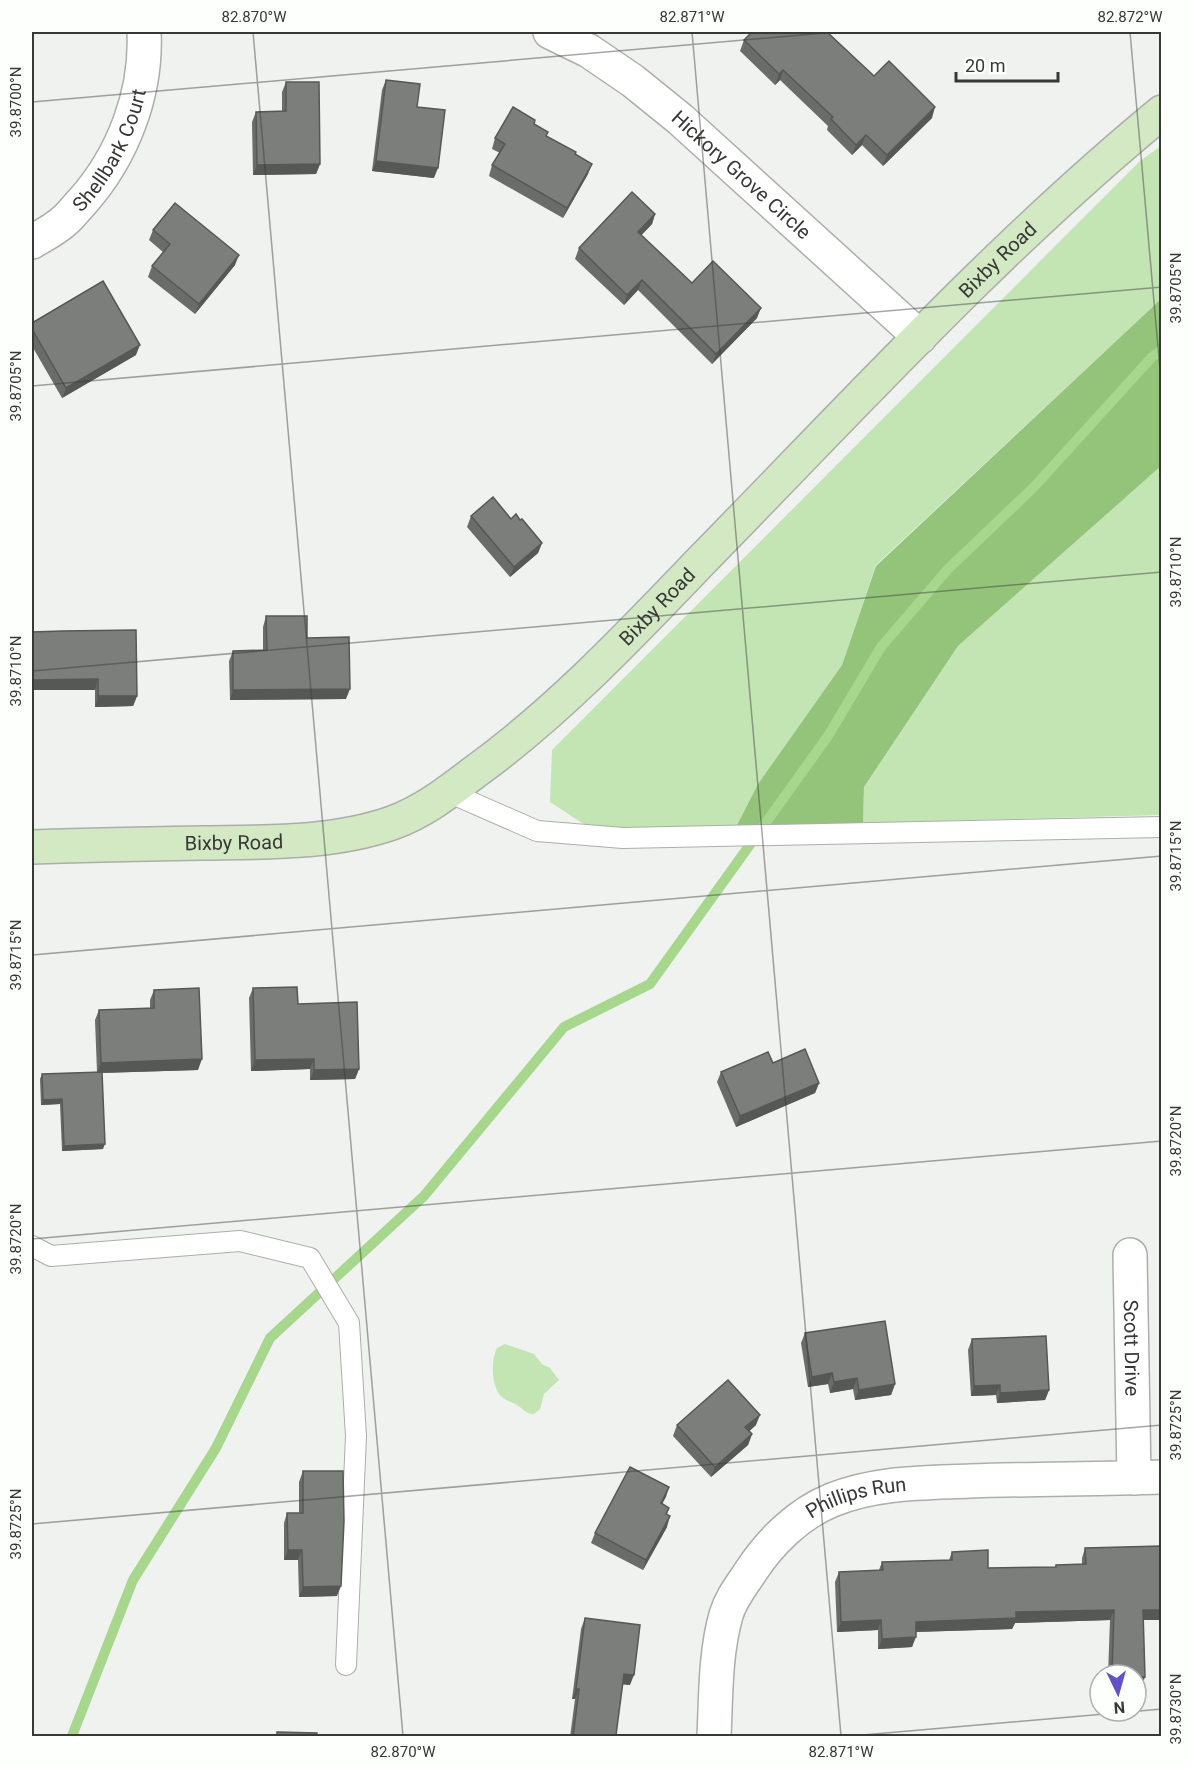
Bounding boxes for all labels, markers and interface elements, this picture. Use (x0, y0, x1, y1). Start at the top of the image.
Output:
text: 82.870°W (221, 8, 287, 26)
text: 82.871°W (659, 8, 725, 26)
text: 82.872°W (1097, 8, 1163, 26)
scale bar (956, 45, 1058, 83)
text: 20 m (965, 55, 1005, 76)
text: 39.8700°N (7, 67, 25, 137)
street label: Shellbark Court (67, 87, 151, 216)
street label: Hickory Grove Circle (667, 105, 816, 244)
street label: Bixby Road (954, 217, 1041, 303)
text: 39.8705°N (1167, 253, 1185, 323)
text: 39.8705°N (7, 351, 25, 421)
text: 39.8710°N (1167, 537, 1185, 607)
street label: Bixby Road (614, 563, 700, 650)
text: 39.8710°N (7, 636, 25, 706)
text: 39.8715°N (1167, 821, 1185, 891)
street label: Bixby Road (184, 829, 284, 855)
text: 39.8715°N (7, 920, 25, 990)
text: 39.8720°N (1167, 1106, 1185, 1176)
text: 39.8720°N (7, 1204, 25, 1274)
street label: Scott Drive (1119, 1299, 1145, 1397)
text: 39.8725°N (1167, 1390, 1185, 1460)
street label: Phillips Run (801, 1472, 907, 1523)
text: 39.8725°N (7, 1489, 25, 1559)
north arrow (1088, 1663, 1148, 1723)
text: 39.8730°N (1167, 1674, 1185, 1744)
text: N (1113, 1697, 1126, 1717)
text: 82.870°W (370, 1743, 436, 1761)
text: 82.871°W (808, 1743, 874, 1761)

